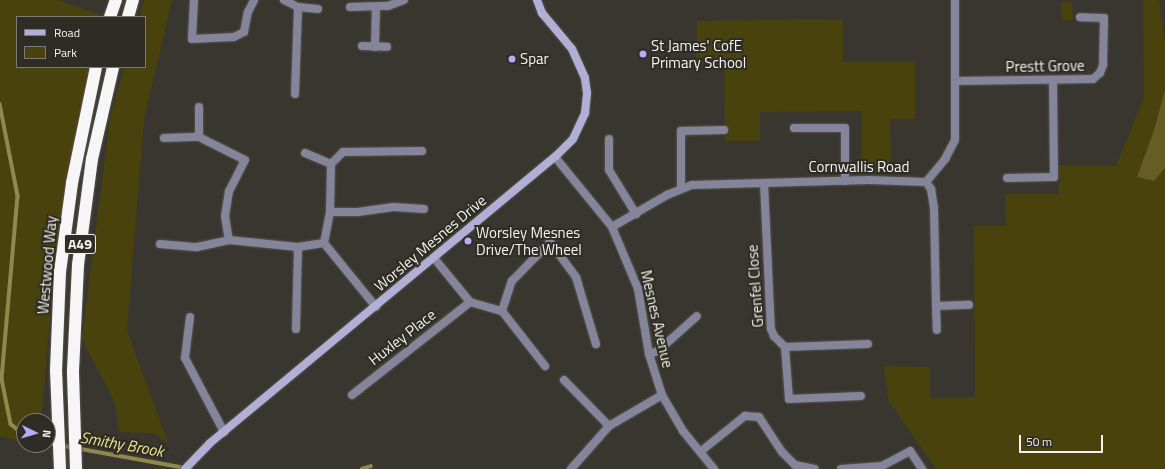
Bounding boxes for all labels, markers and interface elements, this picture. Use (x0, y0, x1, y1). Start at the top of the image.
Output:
legend (16, 16, 146, 68)
text: Road (54, 23, 80, 42)
place label: St James' CofE Primary School (651, 36, 746, 71)
text: Park (54, 43, 77, 62)
marker: St James' CofE Primary School (638, 49, 648, 59)
place label: Spar (520, 50, 549, 68)
marker: Spar (507, 54, 517, 64)
street label: Prestt Grove (1005, 56, 1085, 76)
street label: Cornwallis Road (809, 158, 909, 176)
street label: Worsley Mesnes Drive (370, 191, 490, 295)
street label: Westwood Way (34, 215, 60, 315)
place label: Worsley Mesnes Drive/The Wheel (476, 223, 582, 258)
road number: A49 (63, 232, 97, 256)
marker: Worsley Mesnes Drive/The Wheel (463, 236, 473, 246)
street label: Grenfel Close (743, 244, 767, 328)
street label: Mesnes Avenue (637, 268, 677, 370)
street label: Huxley Place (365, 305, 439, 369)
north arrow (16, 413, 56, 453)
water label: Smithy Brook (79, 427, 165, 461)
scale bar (1021, 427, 1105, 453)
text: N (39, 429, 55, 438)
text: 50 m (1026, 432, 1052, 451)

